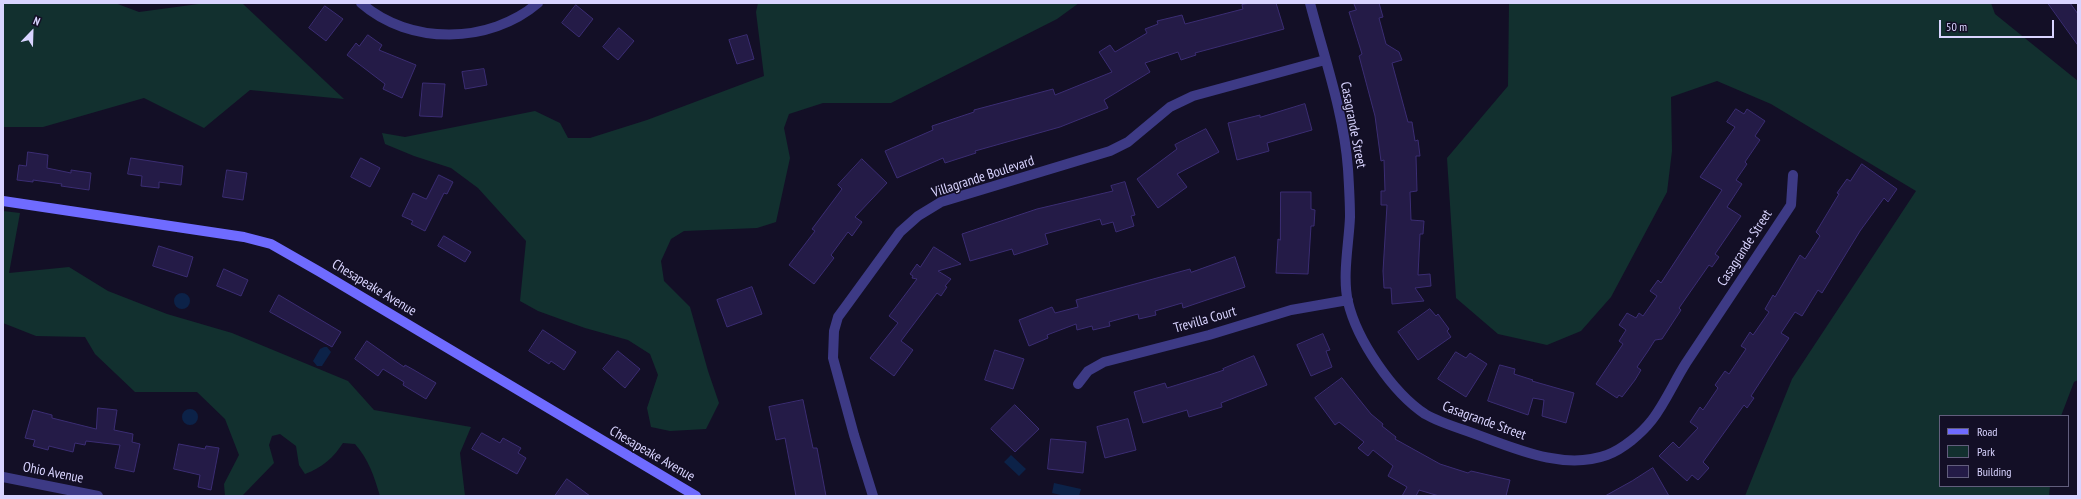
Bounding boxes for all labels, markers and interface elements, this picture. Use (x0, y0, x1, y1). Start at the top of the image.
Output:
north arrow (12, 12, 52, 52)
scale bar (1941, 12, 2056, 38)
text: N (31, 13, 42, 29)
text: 50 m (1946, 19, 1967, 34)
street label: Casagrande Street (1336, 80, 1370, 170)
street label: Villagrande Boulevard (930, 153, 1036, 201)
street label: Casagrande Street (1714, 207, 1776, 289)
street label: Chesapeake Avenue (329, 256, 419, 320)
street label: Trevilla Court (1172, 303, 1238, 337)
street label: Casagrande Street (1440, 398, 1528, 444)
legend (1939, 415, 2069, 487)
street label: Chesapeake Avenue (606, 423, 698, 485)
text: Road (1977, 424, 1997, 439)
text: Park (1977, 444, 1995, 459)
street label: Ohio Avenue (21, 459, 85, 487)
text: Building (1977, 464, 2012, 479)

